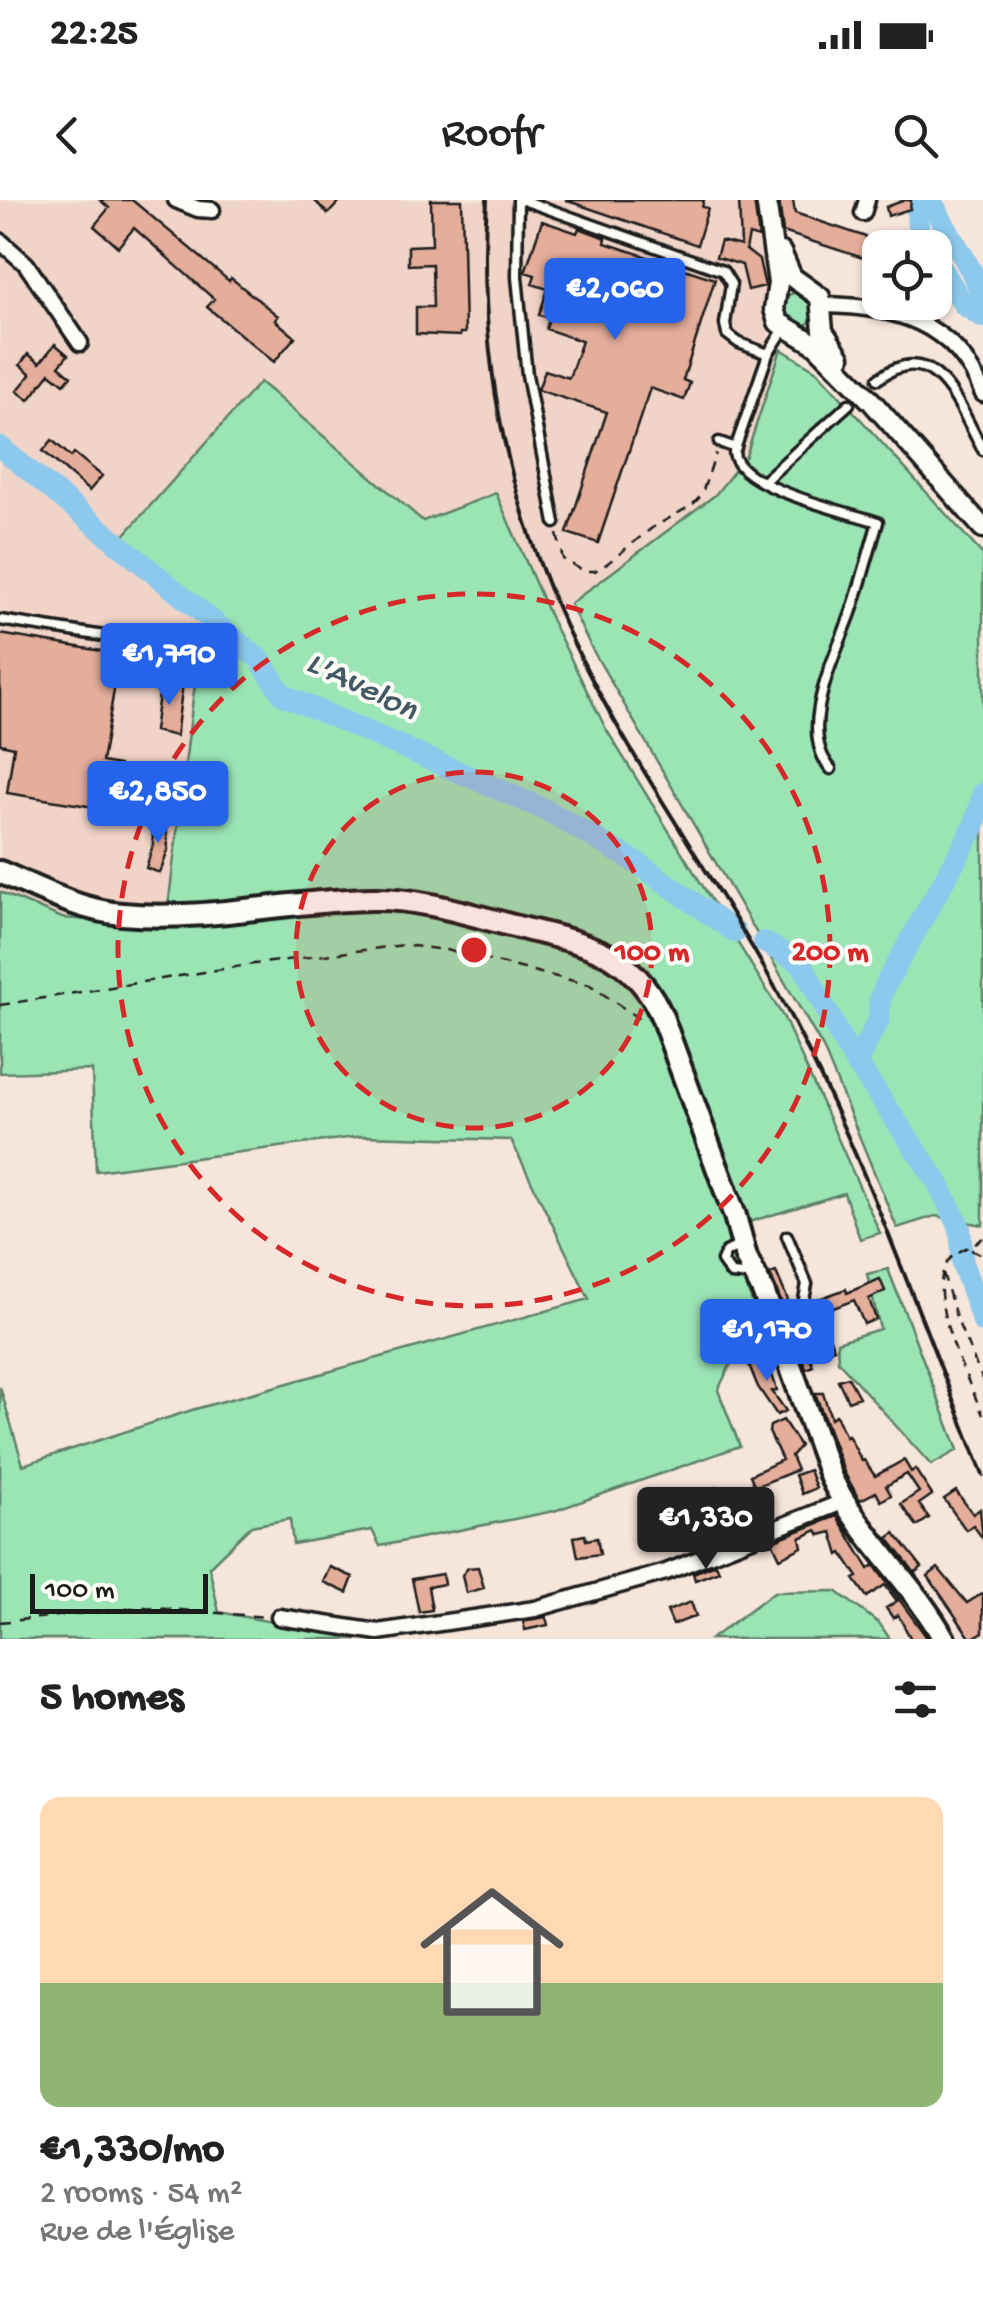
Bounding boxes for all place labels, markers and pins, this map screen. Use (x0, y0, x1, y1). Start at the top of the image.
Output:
pin: €2,060 (534, 258, 696, 343)
pin: €1,790 (88, 623, 250, 708)
pin: €2,850 (77, 761, 239, 846)
centre of rings (456, 932, 492, 968)
pin: €1,170 (686, 1299, 848, 1384)
pin: €1,330 (625, 1487, 787, 1572)

